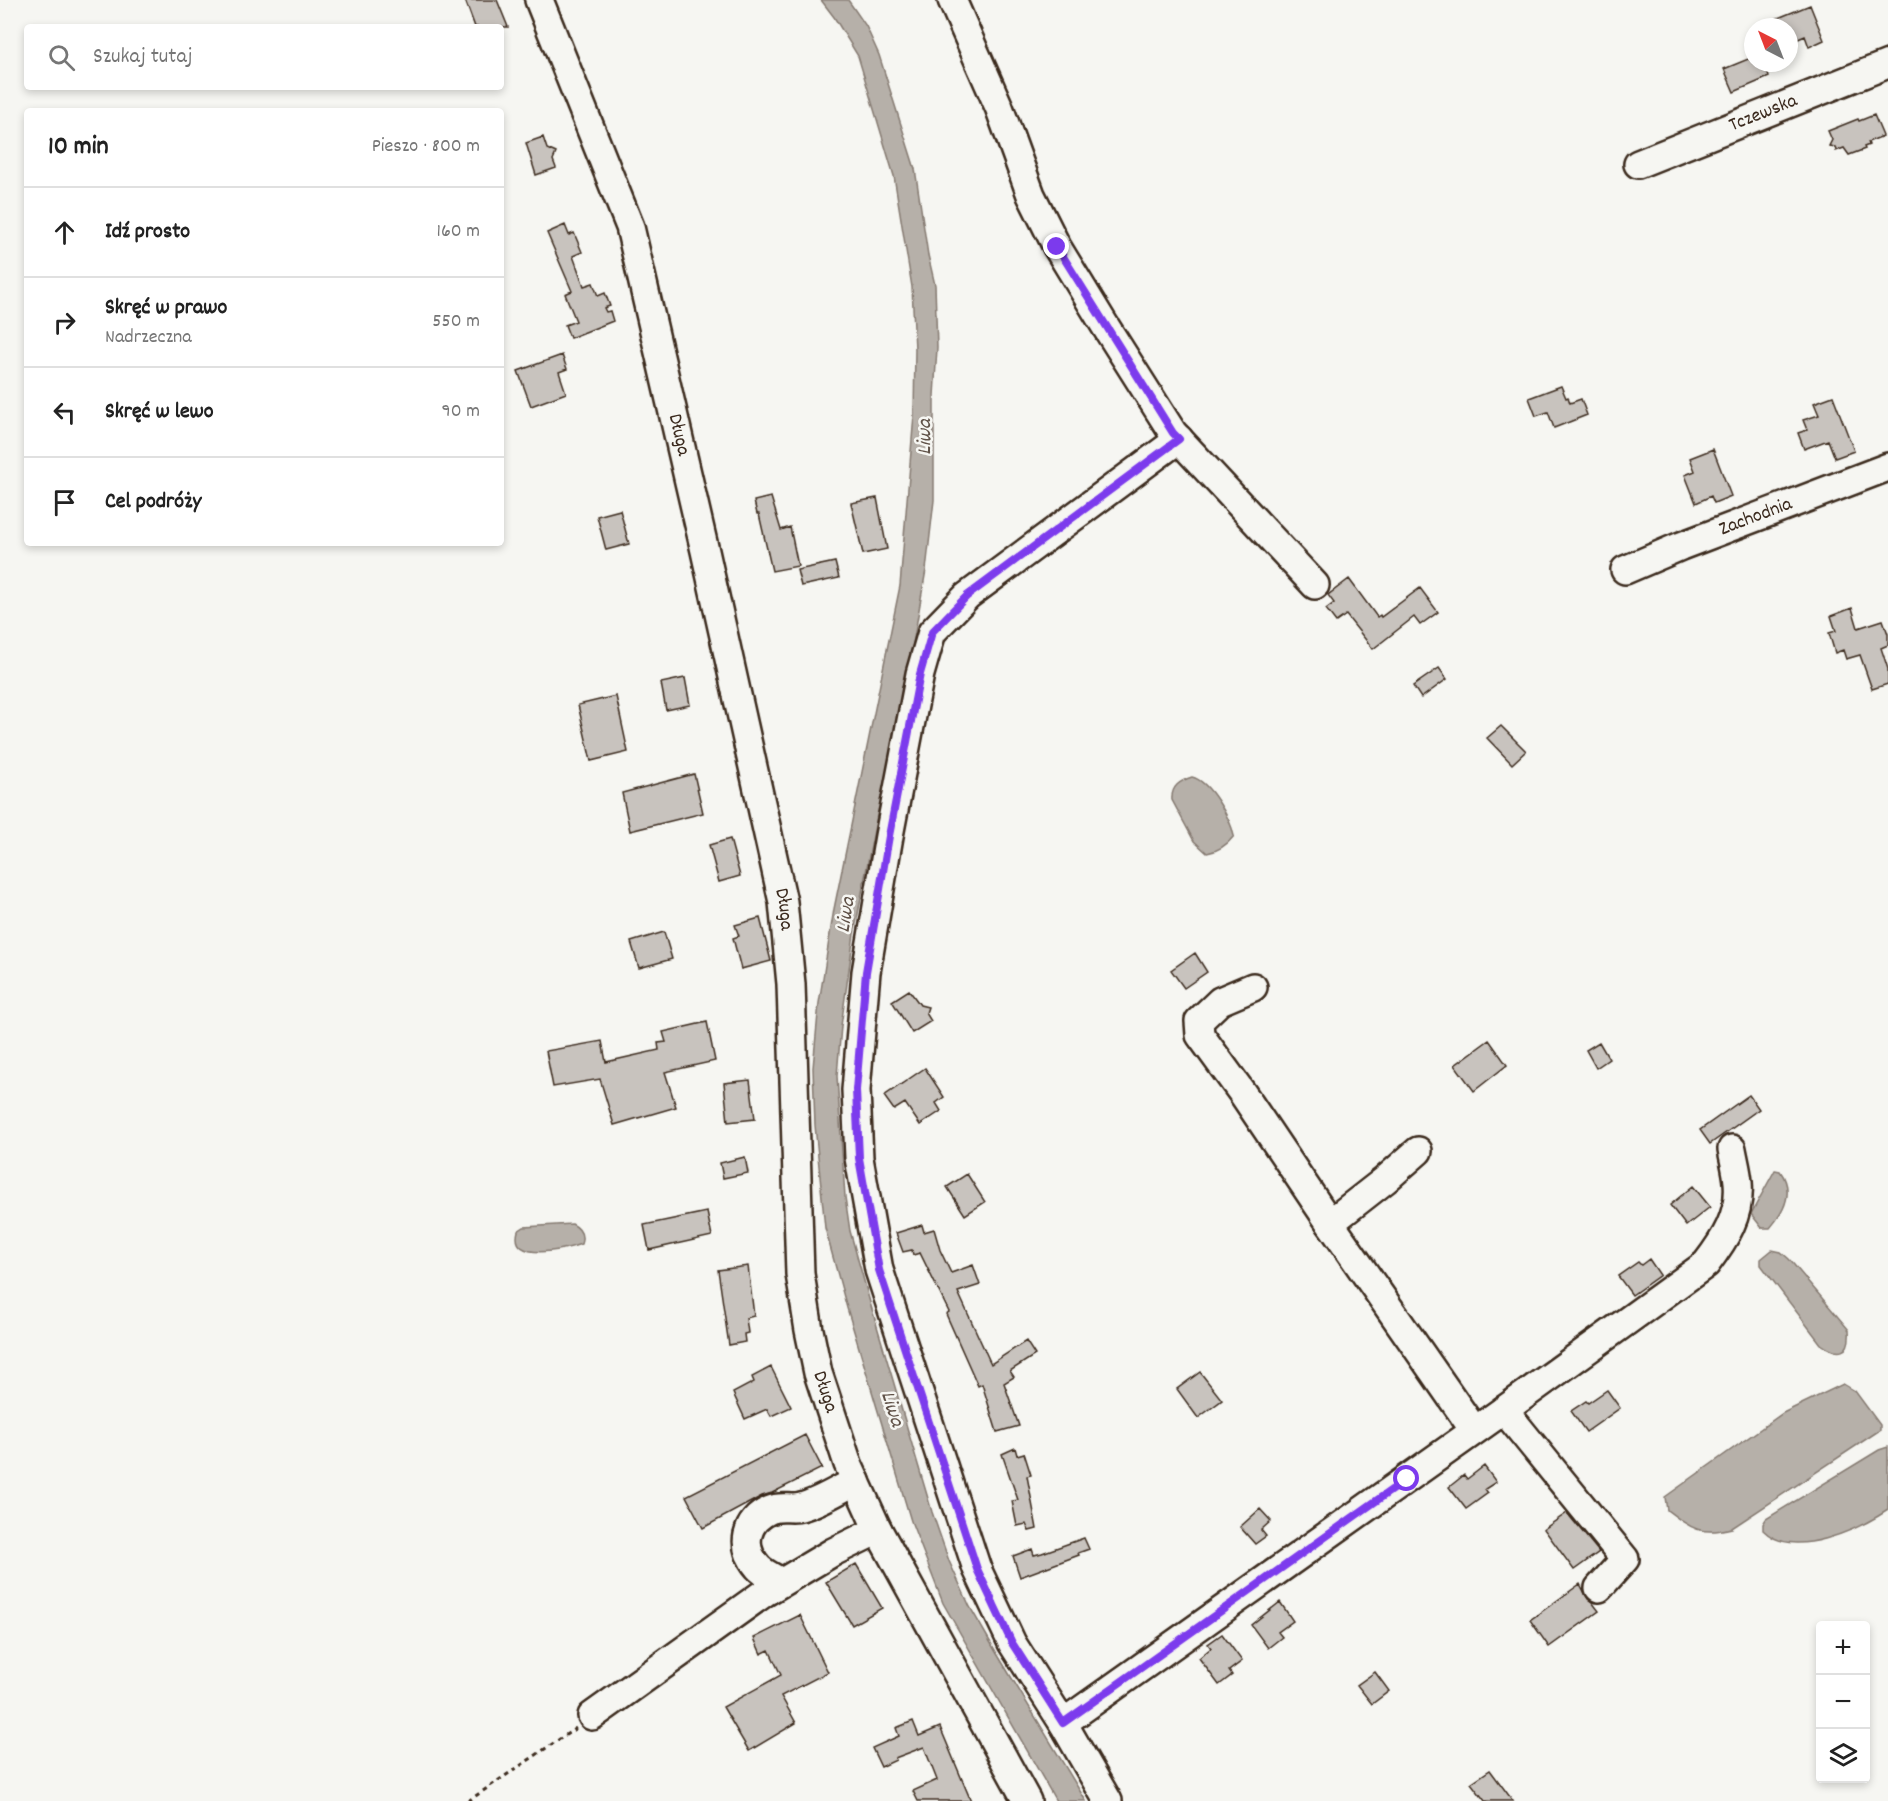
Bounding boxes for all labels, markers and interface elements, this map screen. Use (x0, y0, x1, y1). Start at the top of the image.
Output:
north arrow (1744, 18, 1798, 72)
search box (24, 24, 504, 90)
icon: search (45, 41, 78, 74)
text: Szukaj tutaj (93, 42, 192, 73)
street label: Tczewska (1725, 87, 1802, 140)
text: 10 min (48, 129, 108, 166)
text: Pieszo · 800 m (372, 133, 480, 161)
icon: ahead (48, 216, 81, 249)
text: Idź prosto (105, 217, 190, 248)
text: 160 m (437, 218, 480, 246)
route end (1043, 233, 1069, 259)
text: Skręć w prawo (105, 293, 227, 324)
icon: right (48, 306, 81, 339)
text: 550 m (432, 308, 480, 336)
text: Nadrzeczna (105, 324, 192, 352)
icon: left (48, 396, 81, 429)
text: Skręć w lewo (105, 397, 214, 428)
text: 90 m (442, 398, 480, 426)
street label: Długa (660, 411, 697, 459)
water label: Liwa (911, 418, 941, 455)
icon: arrive (48, 486, 81, 519)
text: Cel podróży (105, 487, 201, 518)
street label: Zachodnia (1715, 491, 1797, 544)
street label: Długa (766, 886, 800, 932)
water label: Liwa (829, 894, 865, 935)
street label: Długa (804, 1368, 844, 1417)
water label: Liwa (871, 1387, 911, 1432)
route start (1393, 1465, 1419, 1491)
map controls (1816, 1621, 1870, 1783)
button: + (1816, 1621, 1870, 1675)
button: − (1816, 1675, 1870, 1729)
button: layers (1816, 1729, 1870, 1783)

